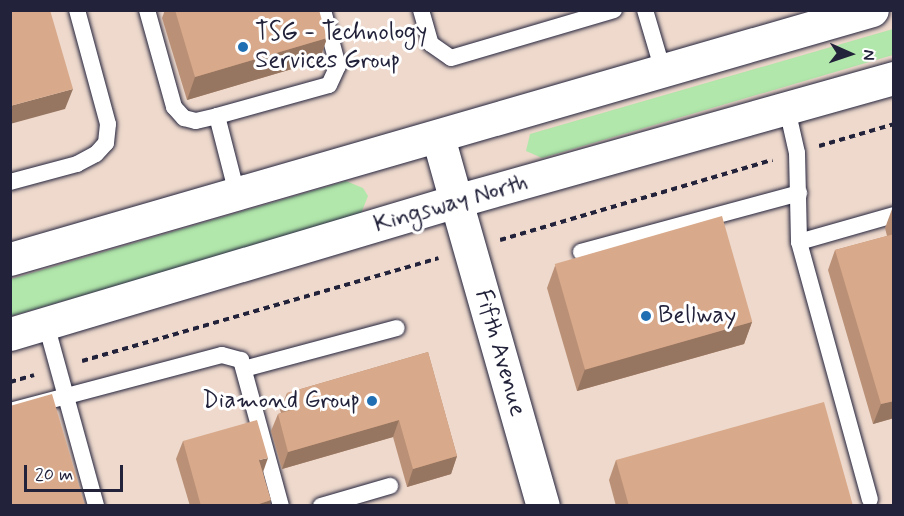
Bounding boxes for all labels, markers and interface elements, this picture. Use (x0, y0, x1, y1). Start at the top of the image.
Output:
place label: TSG - Technology Services Group (255, 19, 427, 75)
north arrow (820, 24, 880, 84)
marker: TSG - Technology Services Group (236, 40, 250, 54)
text: N (858, 49, 879, 61)
street label: Kingsway North (370, 168, 532, 240)
street label: Fifth Avenue (468, 286, 532, 420)
place label: Bellway (658, 302, 736, 330)
marker: Bellway (639, 309, 653, 323)
place label: Diamond Group (202, 387, 360, 415)
marker: Diamond Group (365, 394, 379, 408)
scale bar (27, 453, 126, 491)
text: 20 m (35, 463, 73, 487)

